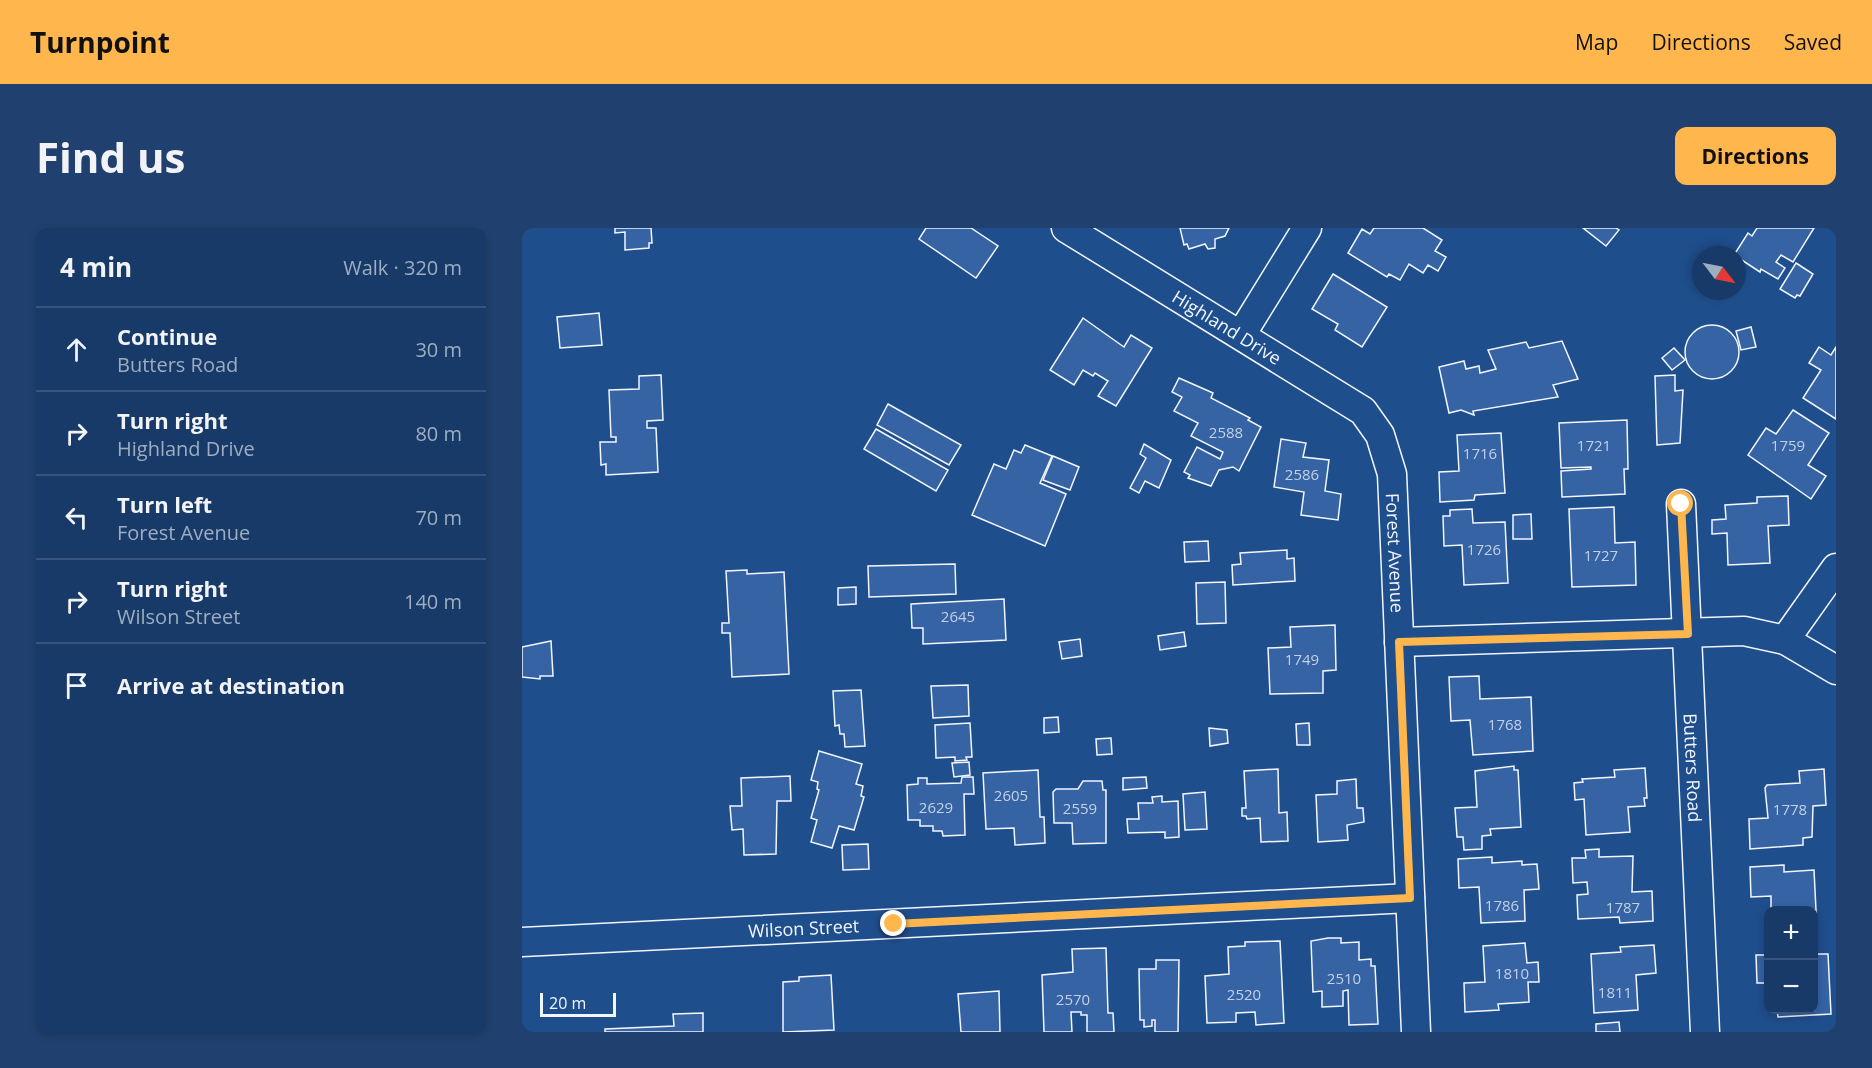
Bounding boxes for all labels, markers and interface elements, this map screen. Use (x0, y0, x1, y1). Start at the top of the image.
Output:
text: Turnpoint (30, 23, 170, 61)
text: Map (1575, 28, 1618, 56)
text: Directions (1651, 28, 1751, 56)
text: Saved (1784, 28, 1842, 56)
button: Directions (1675, 127, 1836, 185)
text: Find us (36, 128, 185, 185)
north arrow (1692, 246, 1746, 300)
text: 4 min (60, 249, 132, 285)
text: Walk · 320 m (343, 254, 462, 281)
street label: Highland Drive (1168, 284, 1286, 370)
text: Continue (117, 321, 217, 351)
icon: ahead (60, 333, 93, 366)
text: 30 m (415, 336, 462, 363)
text: Butters Road (117, 351, 238, 378)
text: Turn right (117, 405, 228, 435)
icon: right (60, 417, 93, 450)
text: 80 m (415, 420, 462, 447)
house number: 2588 (1209, 422, 1243, 442)
text: Highland Drive (117, 435, 255, 462)
house number: 1721 (1577, 435, 1611, 455)
house number: 1759 (1771, 435, 1805, 455)
house number: 1716 (1463, 443, 1497, 463)
house number: 2586 (1285, 464, 1319, 484)
text: Turn left (117, 489, 212, 519)
route start (1667, 490, 1693, 516)
street label: Forest Avenue (1381, 492, 1410, 613)
icon: left (60, 501, 93, 534)
text: 70 m (415, 504, 462, 531)
text: Forest Avenue (117, 519, 250, 546)
house number: 1726 (1467, 539, 1501, 559)
house number: 1727 (1584, 545, 1618, 565)
text: Turn right (117, 573, 228, 603)
icon: right (60, 585, 93, 618)
text: 140 m (404, 588, 462, 615)
text: Wilson Street (117, 603, 240, 630)
house number: 2645 (941, 606, 975, 626)
house number: 1749 (1285, 649, 1319, 669)
icon: arrive (60, 669, 93, 702)
text: Arrive at destination (117, 670, 345, 700)
street label: Butters Road (1679, 713, 1707, 823)
house number: 1768 (1488, 714, 1522, 734)
house number: 2605 (994, 785, 1028, 805)
house number: 2629 (919, 797, 953, 817)
house number: 2559 (1063, 798, 1097, 818)
house number: 1778 (1773, 799, 1807, 819)
house number: 1786 (1485, 895, 1519, 915)
house number: 1787 (1606, 897, 1640, 917)
map controls (1764, 906, 1818, 1014)
button: + (1764, 906, 1818, 960)
route end (880, 910, 906, 936)
street label: Wilson Street (748, 913, 860, 943)
button: − (1764, 960, 1818, 1014)
house number: 1810 (1495, 963, 1529, 983)
house number: 2510 (1327, 968, 1361, 988)
house number: 1811 (1598, 982, 1632, 1002)
house number: 2520 (1227, 984, 1261, 1004)
house number: 2570 (1056, 989, 1090, 1009)
scale bar (540, 990, 616, 1018)
text: 20 m (549, 992, 586, 1014)

